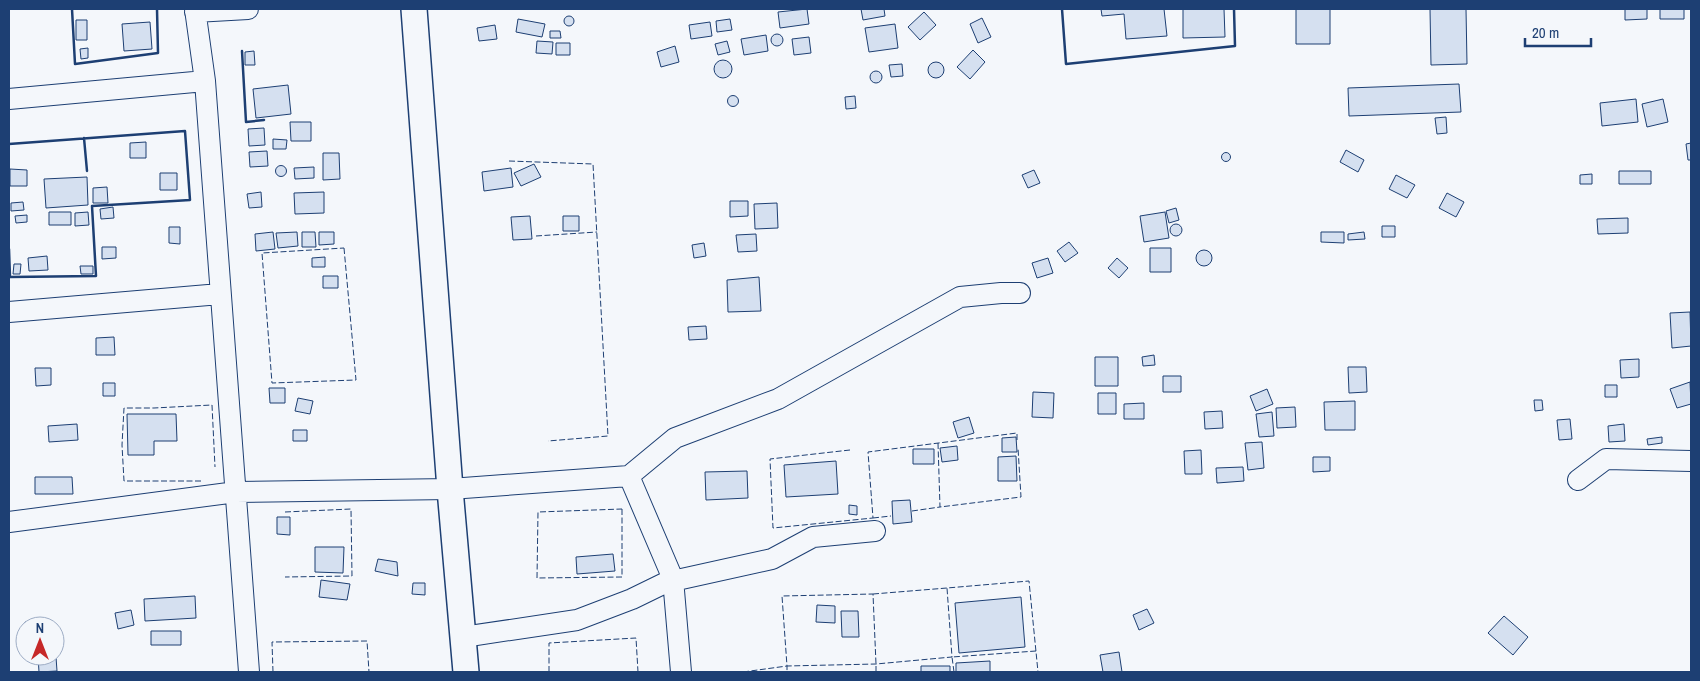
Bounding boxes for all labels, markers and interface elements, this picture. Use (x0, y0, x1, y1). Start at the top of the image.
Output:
scale bar (1525, 15, 1591, 47)
text: 20 m (1532, 22, 1559, 43)
north arrow (15, 616, 65, 666)
text: N (36, 619, 44, 637)

